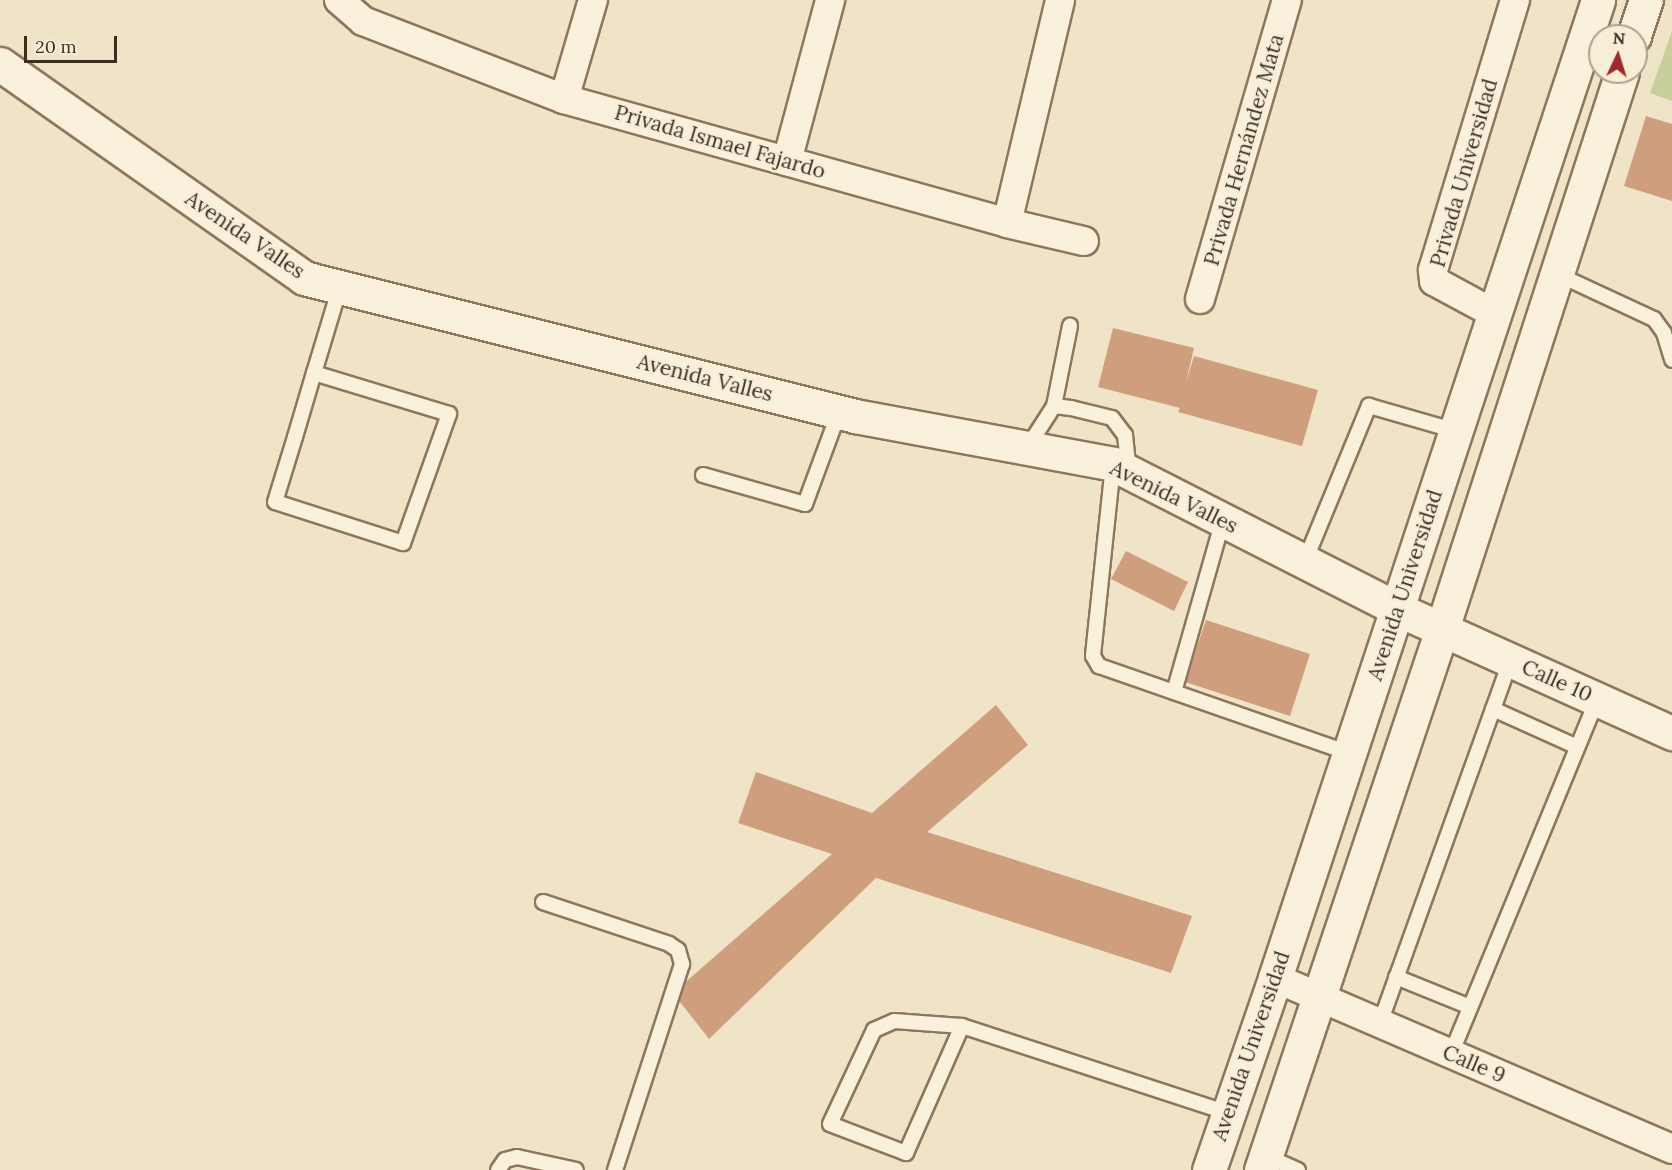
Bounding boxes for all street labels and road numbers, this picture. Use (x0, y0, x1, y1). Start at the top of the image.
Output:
street label: Privada Hernández Mata (1199, 31, 1289, 269)
street label: Privada Universidad (1425, 76, 1503, 270)
street label: Privada Ismael Fajardo (612, 100, 828, 184)
street label: Avenida Valles (180, 186, 310, 284)
street label: Avenida Valles (635, 349, 775, 407)
street label: Avenida Valles (1106, 455, 1242, 539)
street label: Avenida Universidad (1362, 486, 1448, 684)
street label: Calle 10 (1518, 654, 1596, 708)
street label: Avenida Universidad (1207, 948, 1295, 1144)
street label: Calle 9 (1439, 1040, 1509, 1088)

